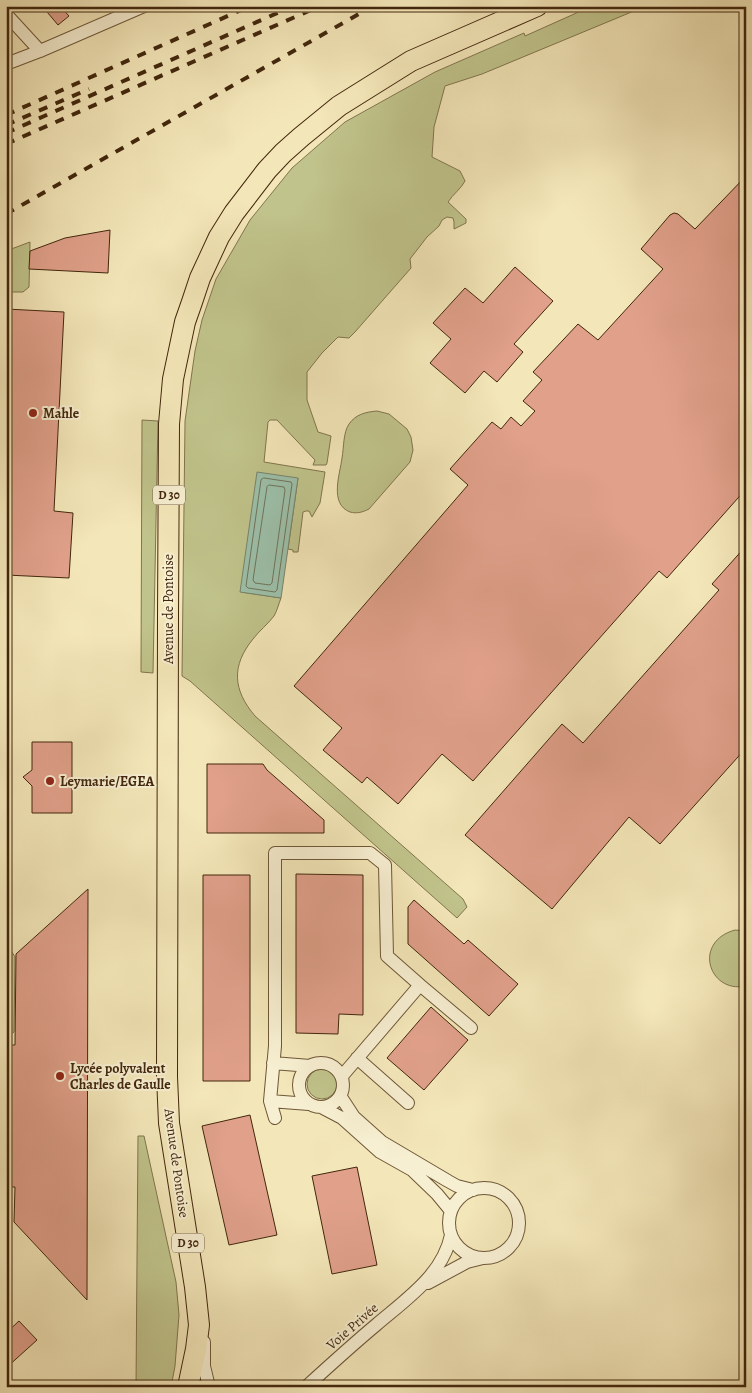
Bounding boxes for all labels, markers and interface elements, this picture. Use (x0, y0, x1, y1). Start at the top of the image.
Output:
place label: Mahle (43, 404, 80, 423)
marker: Mahle (27, 407, 39, 419)
road number: D 30 (153, 486, 185, 504)
street label: Avenue de Pontoise (159, 554, 178, 665)
place label: Leymarie/EGEA (60, 772, 154, 791)
marker: Leymarie/EGEA (44, 775, 56, 787)
place label: Lycée polyvalent Charles de Gaulle (70, 1059, 171, 1094)
marker: Lycée polyvalent Charles de Gaulle (54, 1070, 66, 1082)
street label: Avenue de Pontoise (159, 1106, 194, 1219)
road number: D 30 (172, 1234, 204, 1252)
street label: Voie Privée (322, 1299, 382, 1355)

